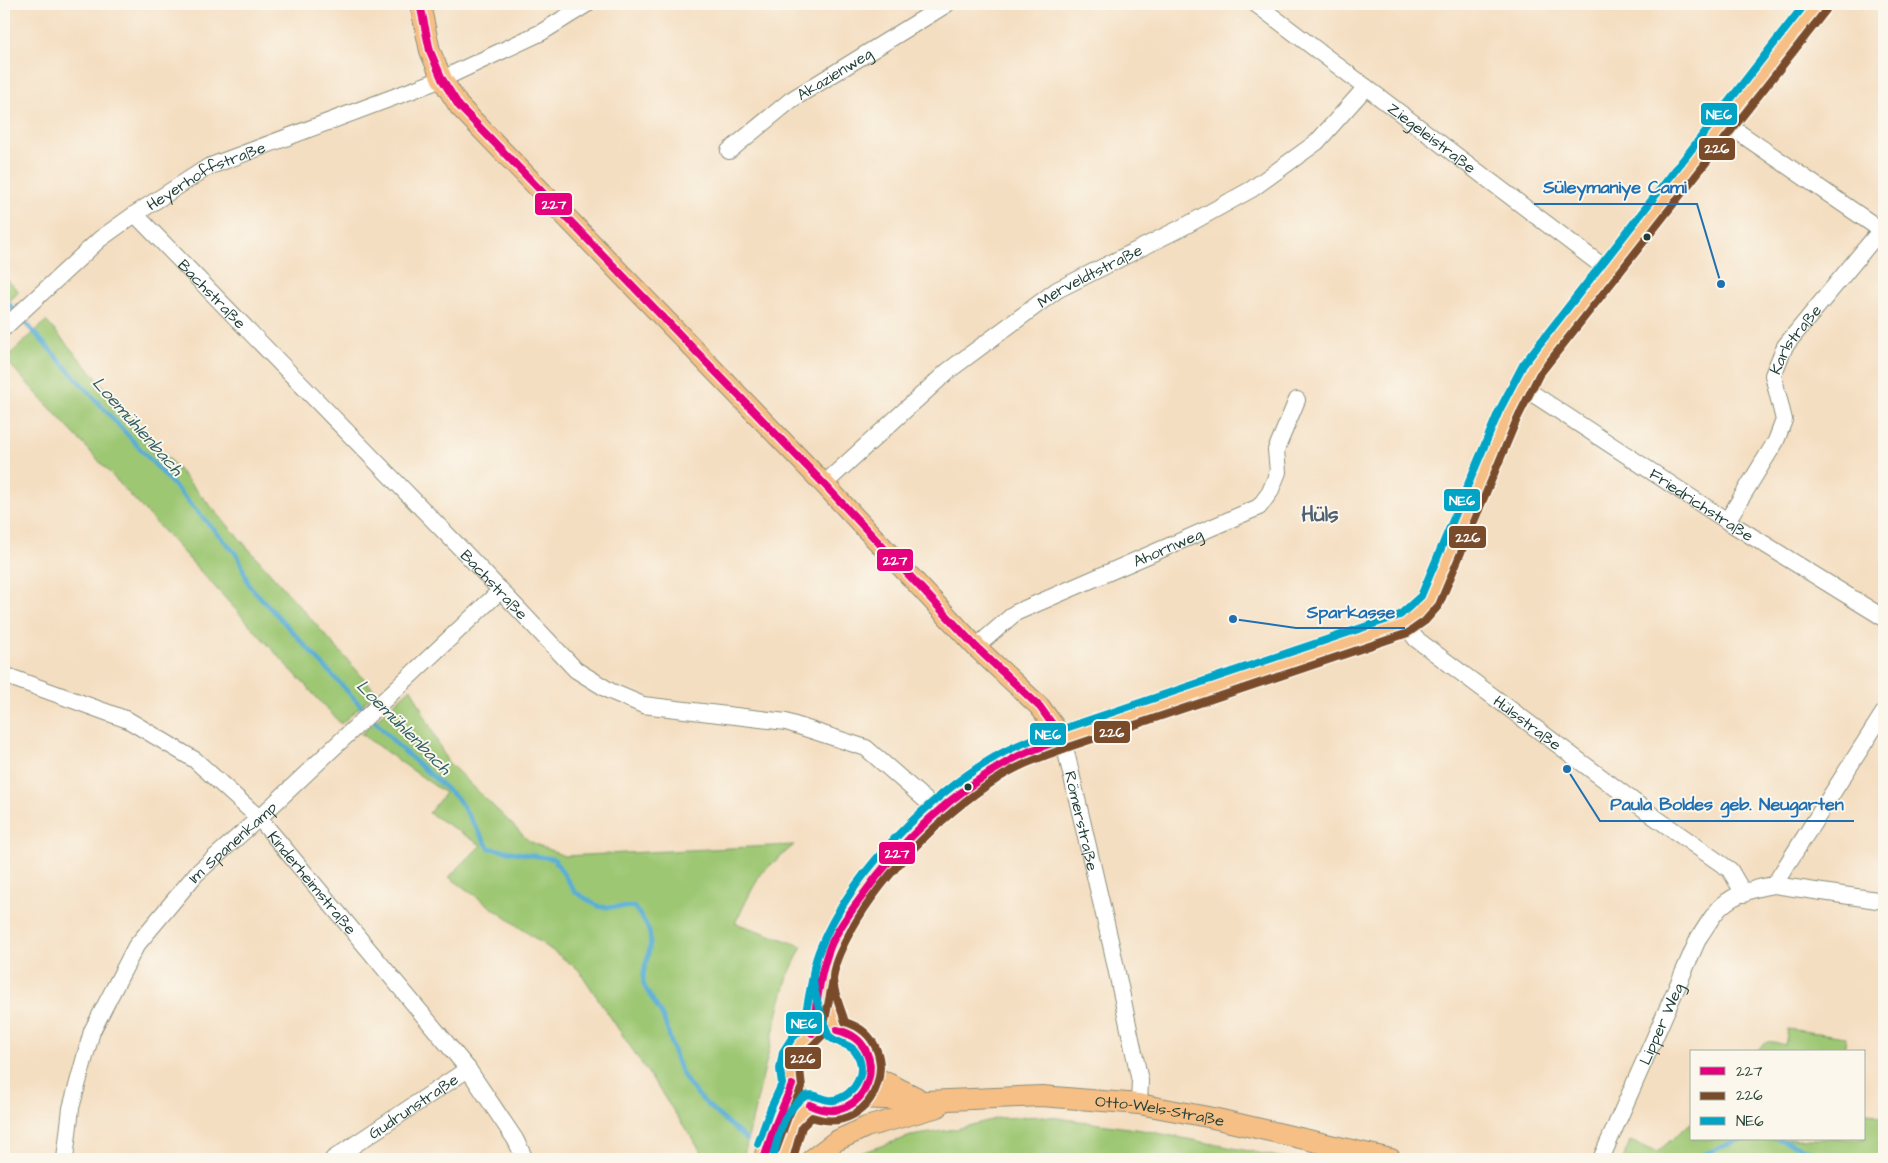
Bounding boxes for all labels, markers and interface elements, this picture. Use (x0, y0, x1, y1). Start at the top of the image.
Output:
street label: Akazienweg (793, 43, 877, 106)
street label: Ziegeleistraße (1383, 97, 1481, 179)
line badge: NE6 (1700, 102, 1738, 126)
text: NE6 (1706, 105, 1732, 125)
street label: Heyerhoffstraße (142, 136, 269, 216)
line badge: 226 (1698, 137, 1736, 161)
text: 226 (1704, 139, 1730, 159)
callout: Süleymaniye Cami (1534, 171, 1697, 204)
text: Süleymaniye Cami (1542, 175, 1687, 201)
line badge: 227 (534, 192, 573, 216)
text: 227 (541, 195, 567, 215)
unlabelled marker (1642, 232, 1652, 242)
street label: Merveldtstraße (1033, 239, 1146, 313)
street label: Bachstraße (173, 255, 251, 334)
street label: Karlstraße (1765, 300, 1827, 378)
water label: Loemühlenbach (86, 371, 190, 482)
street label: Friedrichstraße (1645, 463, 1758, 547)
line badge: NE6 (1443, 488, 1481, 512)
text: NE6 (1449, 491, 1475, 511)
district label: Hüls (1301, 500, 1339, 529)
street label: Ahornweg (1130, 523, 1207, 572)
line badge: 226 (1448, 525, 1487, 549)
text: 226 (1455, 528, 1481, 548)
street label: Bachstraße (455, 545, 533, 625)
line badge: 227 (876, 548, 914, 572)
text: 227 (882, 551, 908, 571)
callout: Sparkasse (1296, 595, 1405, 628)
text: Sparkasse (1306, 600, 1396, 625)
water label: Loemühlenbach (350, 674, 458, 781)
street label: Hülsstraße (1489, 690, 1566, 756)
line badge: 226 (1093, 720, 1131, 744)
line badge: NE6 (1029, 722, 1067, 746)
text: 226 (1099, 723, 1125, 743)
text: NE6 (1035, 725, 1061, 745)
street label: Römerstraße (1059, 769, 1103, 873)
unlabelled marker (963, 782, 973, 792)
callout: Paula Boldes geb. Neugarten (1600, 788, 1854, 821)
text: Paula Boldes geb. Neugarten (1610, 792, 1844, 818)
street label: Im Spanenkamp (183, 797, 282, 888)
street label: Kinderheimstraße (262, 826, 362, 940)
line badge: 227 (878, 841, 916, 865)
text: 227 (884, 844, 910, 864)
street label: Lipper Weg (1634, 980, 1690, 1068)
line badge: NE6 (785, 1011, 823, 1035)
text: NE6 (791, 1014, 817, 1034)
line badge: 226 (784, 1046, 822, 1070)
text: 226 (790, 1049, 816, 1069)
legend (1690, 1050, 1866, 1140)
text: 227 (1736, 1061, 1762, 1082)
street label: Gudrunstraße (364, 1068, 463, 1145)
text: 226 (1736, 1085, 1763, 1106)
street label: Otto-Wels-Straße (1094, 1090, 1227, 1132)
text: NE6 (1736, 1111, 1764, 1132)

